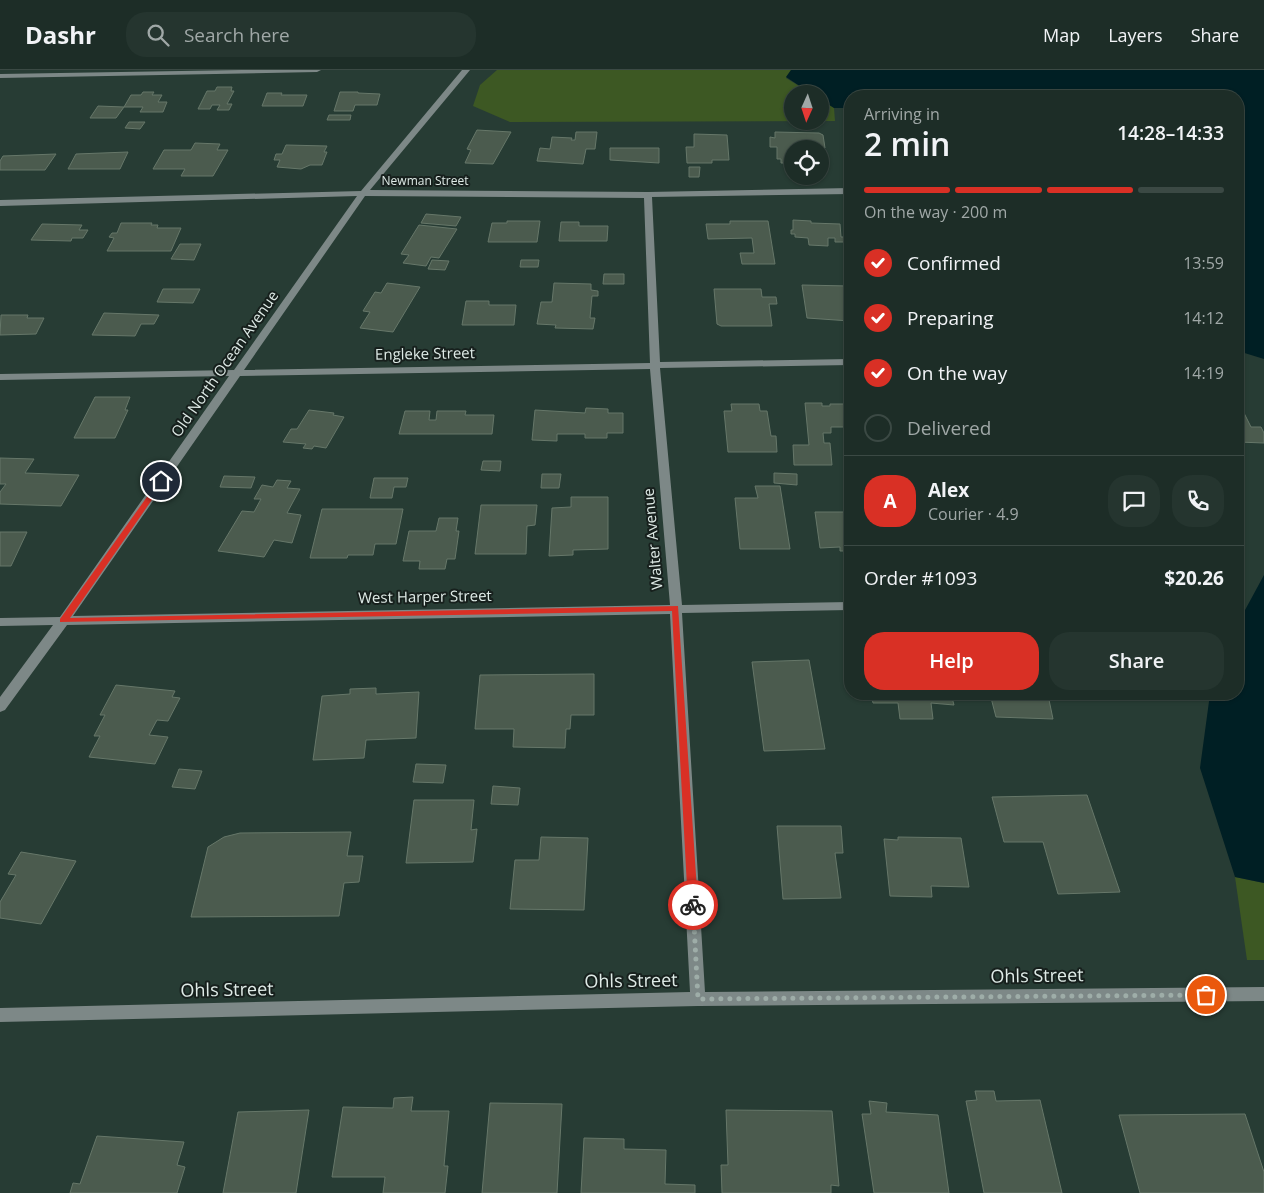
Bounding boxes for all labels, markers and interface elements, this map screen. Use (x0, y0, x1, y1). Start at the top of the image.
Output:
search box (126, 12, 476, 57)
text: Dashr (25, 18, 96, 51)
icon: search (144, 21, 172, 49)
text: Search here (184, 22, 290, 48)
text: Map (1043, 23, 1080, 47)
text: Layers (1108, 23, 1163, 47)
text: Share (1191, 23, 1239, 47)
north arrow (784, 85, 829, 130)
map controls (784, 85, 829, 185)
text: Arriving in (864, 103, 940, 125)
text: 14:28–14:33 (1117, 120, 1224, 146)
text: 2 min (864, 122, 950, 165)
button: locate (784, 140, 829, 185)
street label: Newman Street (382, 172, 468, 189)
text: On the way · 200 m (864, 201, 1007, 223)
icon: check (864, 249, 892, 277)
text: Confirmed (907, 250, 1001, 276)
text: 13:59 (1183, 252, 1224, 274)
street label: Old North Ocean Avenue (166, 286, 282, 441)
icon: check (864, 304, 892, 332)
text: Preparing (907, 305, 994, 331)
text: 14:12 (1183, 307, 1224, 329)
street label: Engleke Street (375, 342, 475, 364)
icon: check (864, 359, 892, 387)
text: On the way (907, 360, 1007, 386)
text: 14:19 (1183, 362, 1224, 384)
text: Delivered (907, 415, 991, 441)
pin (140, 460, 182, 502)
icon: home (147, 467, 175, 495)
button: chat (1108, 475, 1160, 527)
button: phone (1172, 475, 1224, 527)
text: Alex (928, 477, 969, 503)
street label: Walter Avenue (638, 487, 666, 591)
text: A (883, 488, 897, 514)
text: Courier · 4.9 (928, 503, 1019, 525)
text: Order #1093 (864, 565, 977, 591)
text: $20.26 (1164, 565, 1224, 591)
street label: West Harper Street (358, 585, 492, 607)
button: Help (864, 632, 1039, 690)
button: Share (1049, 632, 1224, 690)
courier (668, 880, 718, 930)
icon: bike (679, 891, 707, 919)
street label: Ohls Street (990, 962, 1084, 988)
street label: Ohls Street (584, 967, 678, 993)
pin (1185, 974, 1227, 1016)
street label: Ohls Street (180, 976, 274, 1002)
icon: bag (1192, 981, 1220, 1009)

